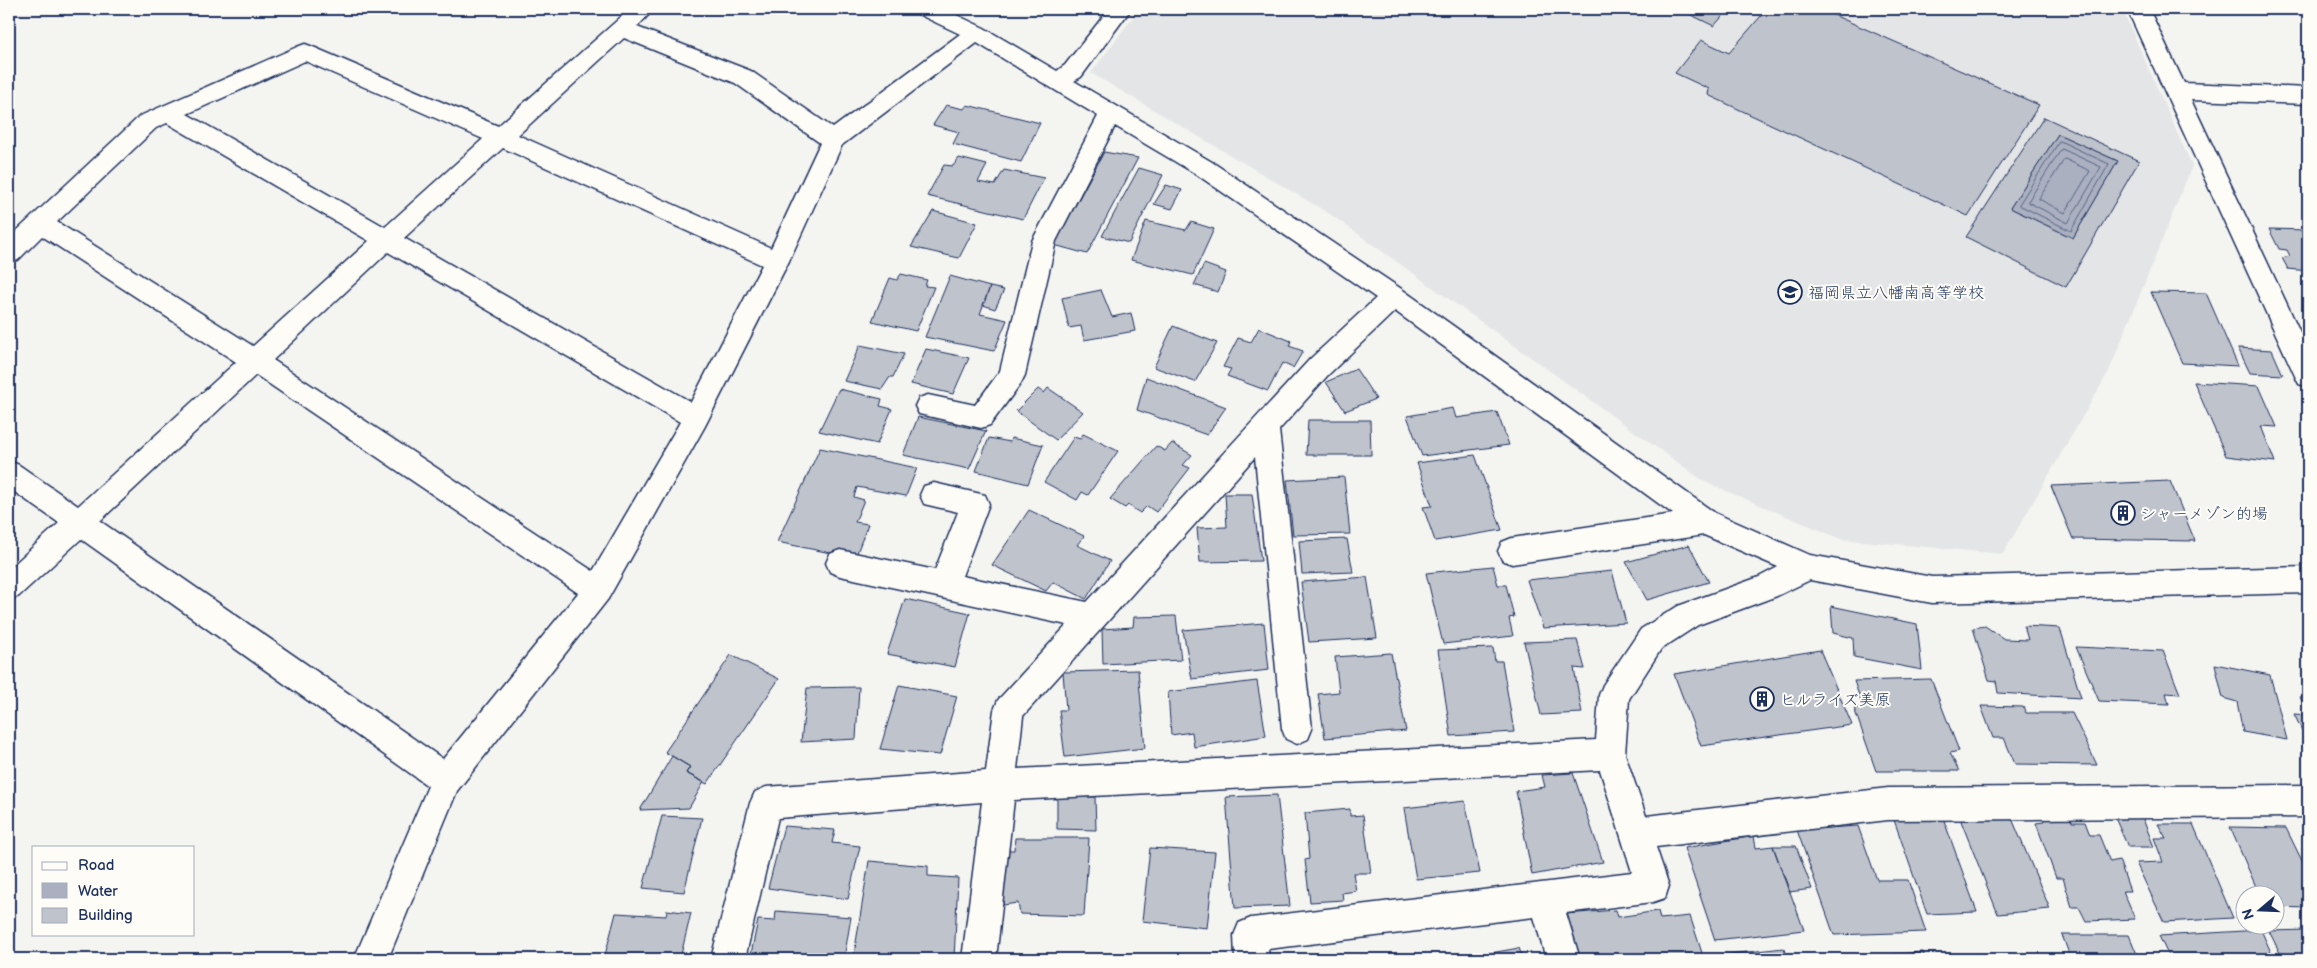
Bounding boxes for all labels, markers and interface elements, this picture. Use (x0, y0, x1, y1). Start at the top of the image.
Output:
school or university icon: 福岡県立八幡南高等学校 (1777, 279, 1803, 305)
place label: 福岡県立八幡南高等学校 (1808, 284, 1984, 303)
building icon: シャーメゾン的場 (2110, 500, 2136, 526)
place label: シャーメゾン的場 (2140, 505, 2268, 524)
building icon: ヒルライズ美原 (1749, 686, 1775, 712)
place label: ヒルライズ美原 (1780, 691, 1890, 710)
legend (32, 846, 195, 936)
text: Road (78, 856, 114, 875)
text: Water (78, 882, 118, 901)
north arrow (2234, 886, 2284, 936)
text: Building (78, 906, 133, 925)
text: N (2238, 906, 2258, 922)

